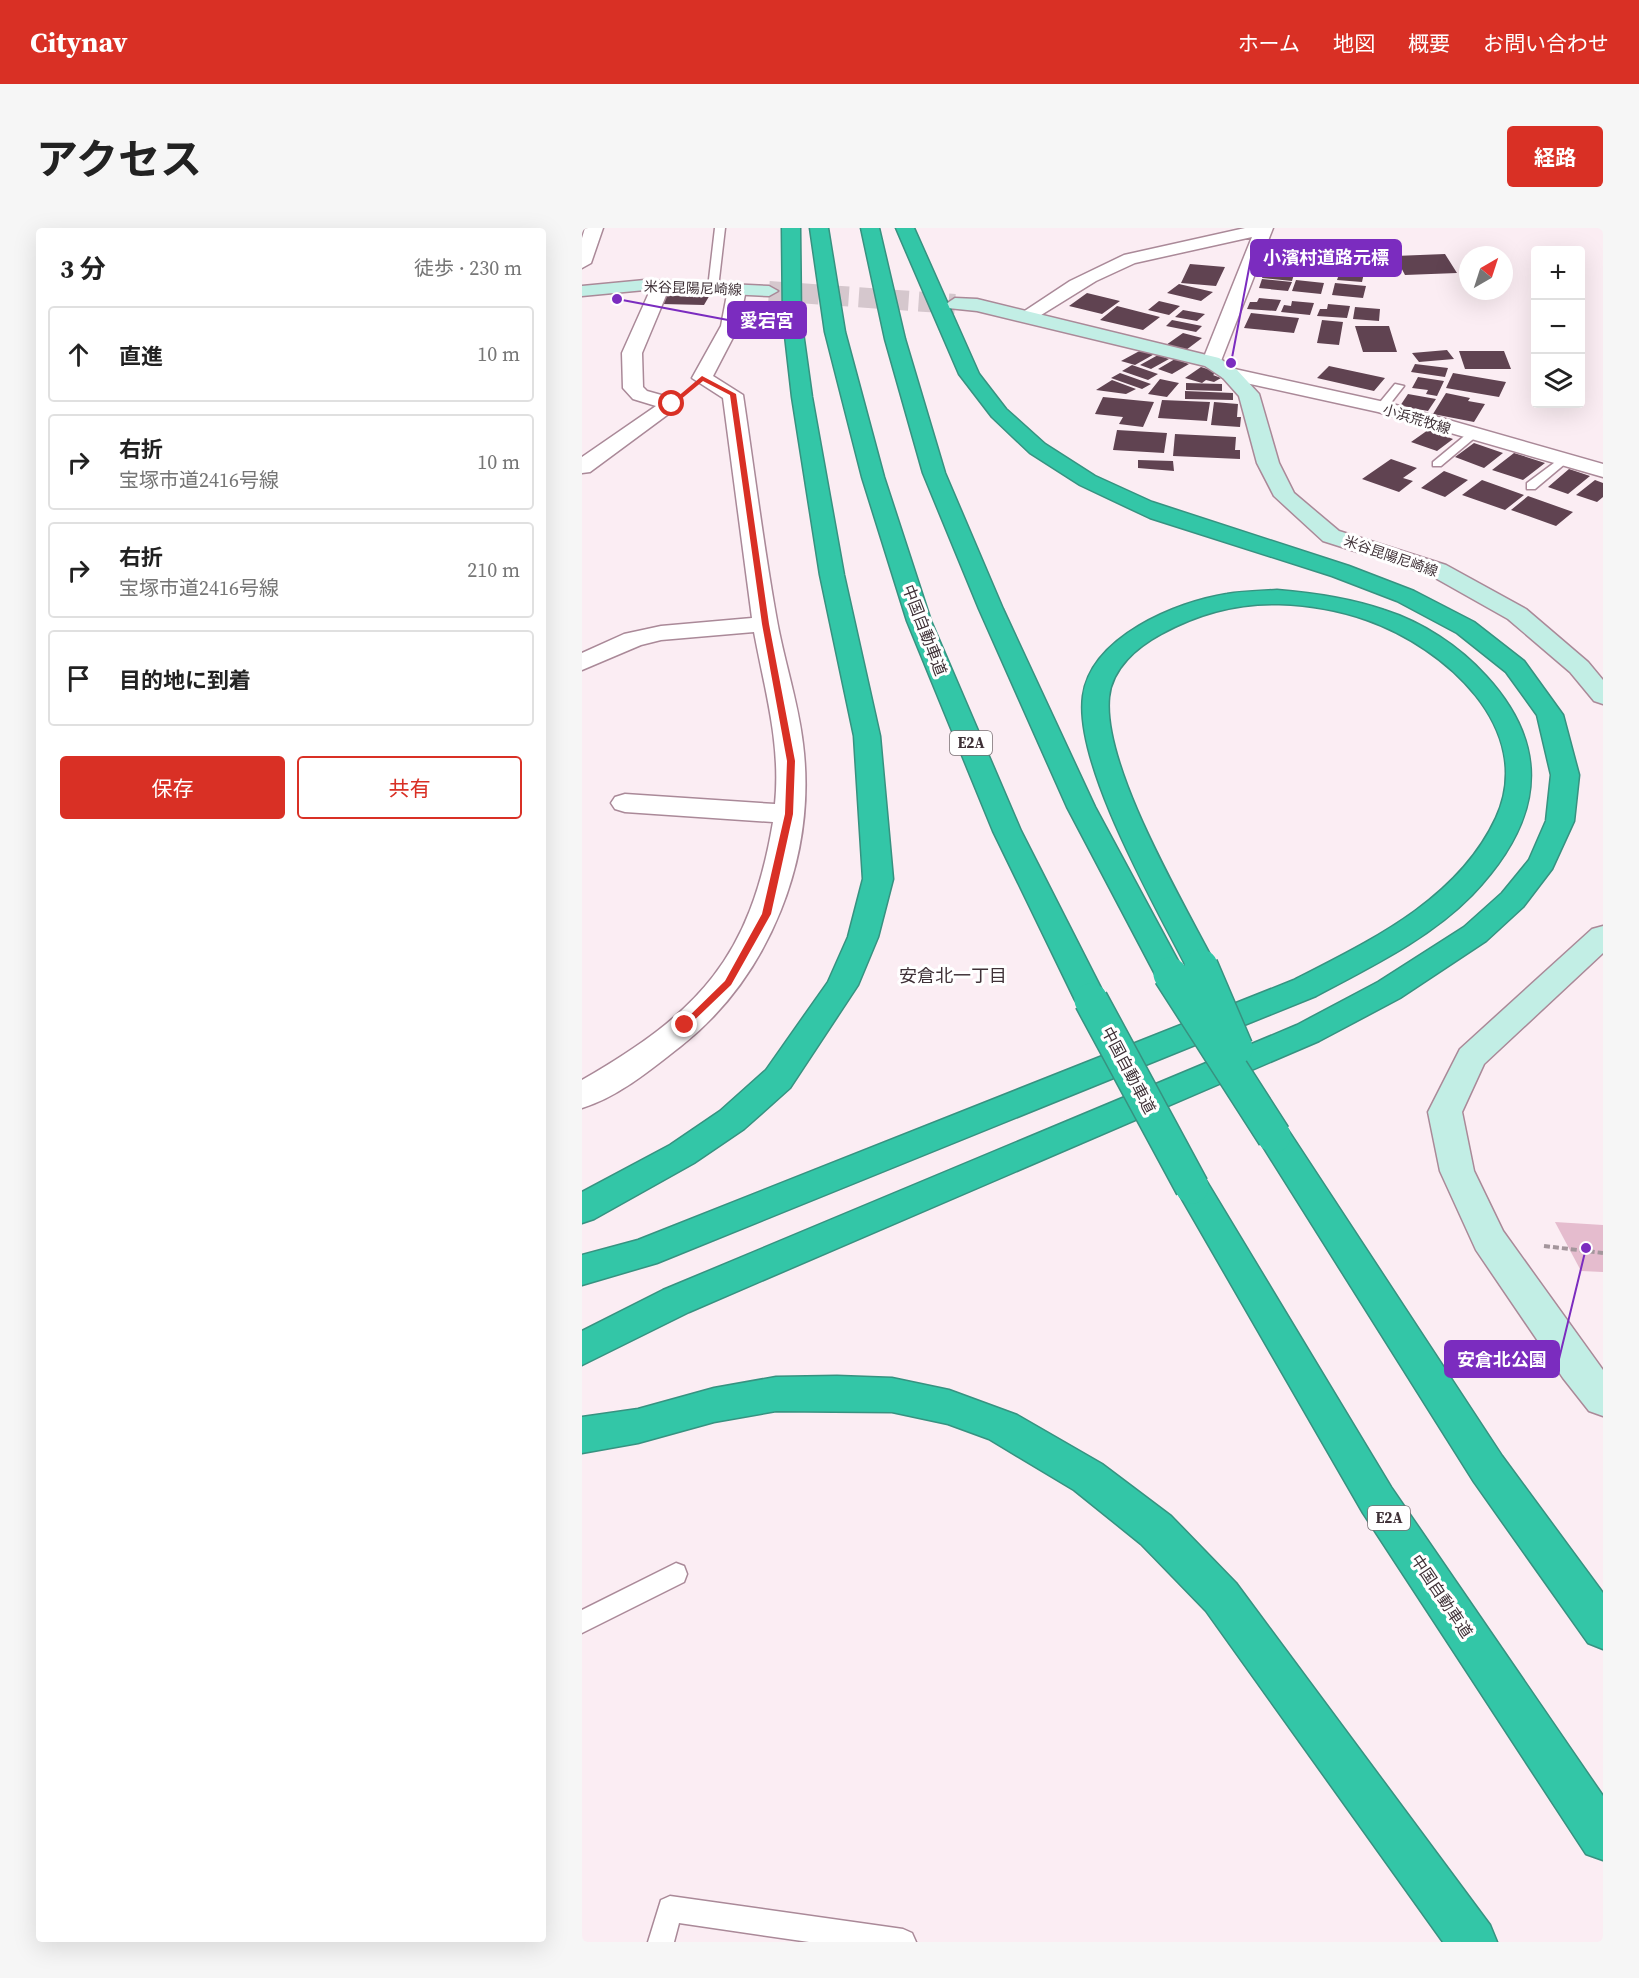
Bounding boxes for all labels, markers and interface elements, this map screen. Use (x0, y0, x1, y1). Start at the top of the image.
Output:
text: Citynav (30, 23, 127, 61)
text: ホーム (1238, 29, 1300, 58)
text: 地図 (1333, 29, 1375, 58)
text: 概要 (1408, 29, 1450, 58)
text: お問い合わせ (1483, 29, 1609, 58)
button: 経路 (1507, 126, 1603, 187)
text: アクセス (36, 130, 202, 188)
callout: 小濱村道路元標 (1251, 240, 1401, 276)
text: 小濱村道路元標 (1263, 245, 1389, 270)
north arrow (1459, 246, 1513, 300)
map controls (1531, 246, 1585, 408)
button: + (1531, 246, 1585, 300)
text: 3 分 (60, 251, 106, 287)
text: 徒歩 · 230 m (414, 254, 522, 282)
street label: 米谷昆陽尼崎線 (644, 276, 742, 300)
button: − (1531, 300, 1585, 354)
callout: 愛宕宮 (728, 302, 806, 338)
text: 愛宕宮 (740, 308, 794, 333)
icon: ahead (62, 338, 95, 371)
text: 10 m (477, 340, 520, 368)
text: 直進 (119, 341, 163, 371)
button: layers (1531, 354, 1585, 408)
route start (658, 390, 684, 416)
street label: 小浜荒牧線 (1381, 399, 1453, 439)
text: 右折 (119, 434, 163, 464)
icon: right (62, 446, 95, 479)
text: 10 m (477, 448, 520, 476)
text: 宝塚市道2416号線 (119, 466, 279, 494)
street label: 米谷昆陽尼崎線 (1341, 531, 1441, 581)
text: 右折 (119, 542, 163, 572)
icon: right (62, 554, 95, 587)
text: 210 m (467, 556, 520, 584)
text: 宝塚市道2416号線 (119, 574, 279, 602)
street label: 中国自動車道 (898, 581, 952, 679)
icon: arrive (62, 662, 95, 695)
text: 目的地に到着 (119, 665, 251, 695)
road number: E2A (950, 731, 992, 755)
button: 保存 (60, 756, 285, 819)
button: 共有 (297, 756, 522, 819)
district label: 安倉北一丁目 (899, 963, 1007, 988)
route end (671, 1011, 697, 1037)
street label: 中国自動車道 (1097, 1022, 1161, 1118)
callout: 安倉北公園 (1445, 1341, 1559, 1377)
text: 安倉北公園 (1457, 1347, 1547, 1372)
road number: E2A (1368, 1506, 1410, 1530)
street label: 中国自動車道 (1406, 1550, 1478, 1642)

